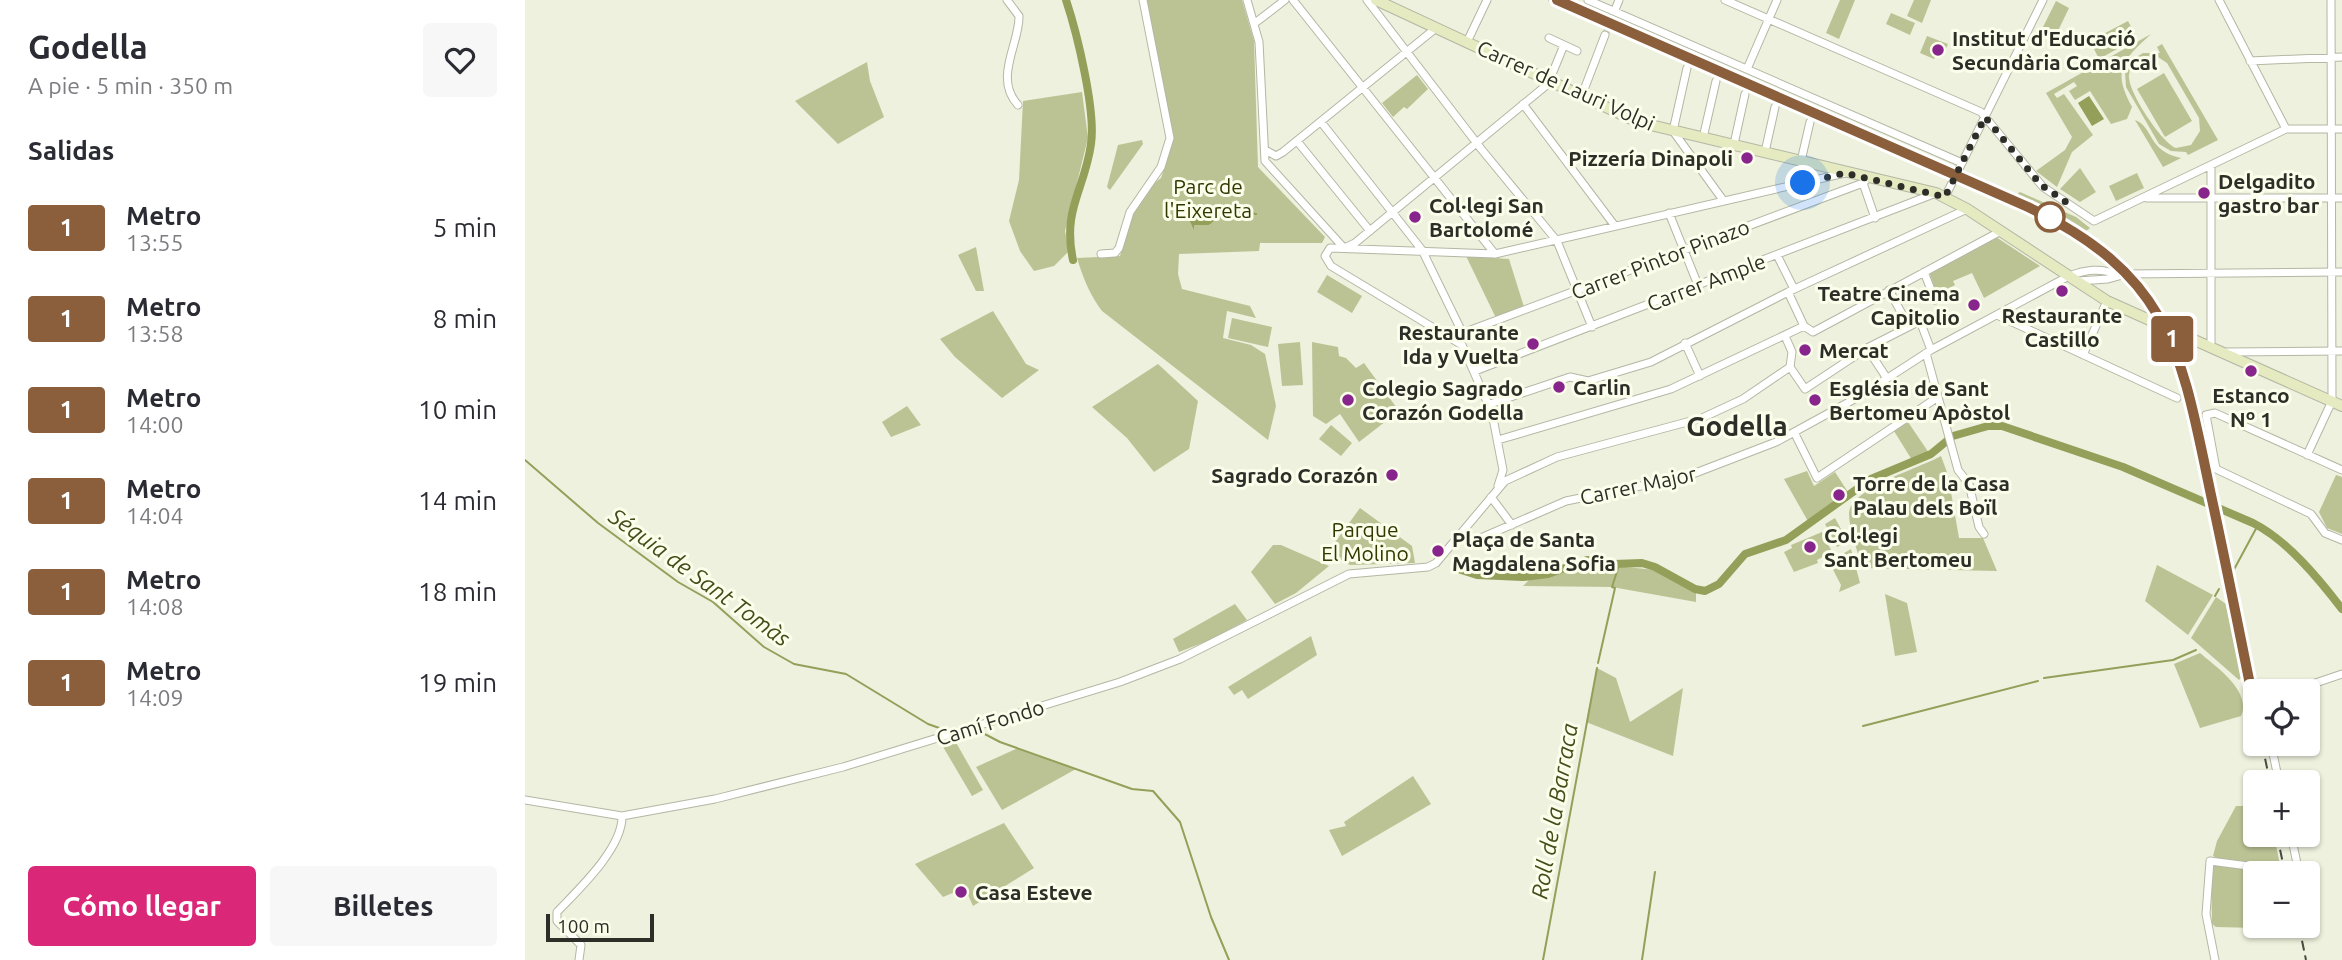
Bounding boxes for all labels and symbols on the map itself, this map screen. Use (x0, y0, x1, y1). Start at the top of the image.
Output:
place label: Institut d'Educació Secundària Comarcal (1952, 26, 2157, 74)
street label: Carrer de Lauri Volpi (1474, 35, 1658, 135)
marker: Institut d'Educació Secundària Comarcal (1930, 42, 1946, 58)
place label: Pizzería Dinapoli (1568, 146, 1733, 170)
marker: Pizzería Dinapoli (1739, 150, 1755, 166)
your location (1785, 165, 1820, 200)
place label: Delgadito gastro bar (2218, 169, 2320, 217)
park label: Parc de l'Eixereta (1164, 174, 1252, 222)
marker: Delgadito gastro bar (2196, 185, 2212, 201)
place label: Col·legi San Bartolomé (1429, 193, 1544, 241)
unlabelled marker (2035, 202, 2065, 232)
marker: Col·legi San Bartolomé (1407, 209, 1423, 225)
street label: Carrer Pintor Pinazo (1567, 214, 1753, 304)
street label: Carrer Ample (1643, 248, 1769, 316)
place label: Teatre Cinema Capitolio (1818, 281, 1960, 329)
marker: Restaurante Castillo (2054, 283, 2070, 299)
marker: Teatre Cinema Capitolio (1966, 297, 1982, 313)
place label: Restaurante Castillo (2002, 303, 2122, 351)
line badge: 1 (2149, 316, 2195, 362)
place label: Restaurante Ida y Vuelta (1398, 320, 1519, 368)
marker: Restaurante Ida y Vuelta (1525, 336, 1541, 352)
place label: Mercat (1819, 338, 1889, 362)
marker: Mercat (1797, 342, 1813, 358)
marker: Estanco Nº 1 (2243, 363, 2259, 379)
place label: Carlin (1573, 375, 1631, 399)
place label: Colegio Sagrado Corazón Godella (1362, 376, 1524, 424)
place label: Església de Sant Bertomeu Apòstol (1829, 376, 2010, 424)
marker: Carlin (1551, 379, 1567, 395)
place label: Estanco Nº 1 (2212, 383, 2290, 431)
marker: Colegio Sagrado Corazón Godella (1340, 392, 1356, 408)
marker: Església de Sant Bertomeu Apòstol (1807, 392, 1823, 408)
district label: Godella (1686, 410, 1788, 441)
street label: Carrer Major (1578, 461, 1698, 509)
place label: Sagrado Corazón (1211, 463, 1378, 487)
marker: Sagrado Corazón (1384, 467, 1400, 483)
place label: Torre de la Casa Palau dels Boïl (1853, 471, 2010, 519)
marker: Torre de la Casa Palau dels Boïl (1831, 487, 1847, 503)
water label: Séquia de Sant Tomàs (604, 502, 796, 651)
park label: Parque El Molino (1321, 517, 1409, 565)
place label: Col·legi Sant Bertomeu (1824, 523, 1972, 571)
place label: Plaça de Santa Magdalena Sofia (1452, 527, 1616, 575)
marker: Col·legi Sant Bertomeu (1802, 539, 1818, 555)
marker: Plaça de Santa Magdalena Sofia (1430, 543, 1446, 559)
street label: Camí Fondo (933, 694, 1047, 750)
water label: Roll de la Barraca (1526, 721, 1582, 901)
place label: Casa Esteve (975, 880, 1093, 904)
marker: Casa Esteve (953, 884, 969, 900)
scale bar (546, 911, 655, 943)

